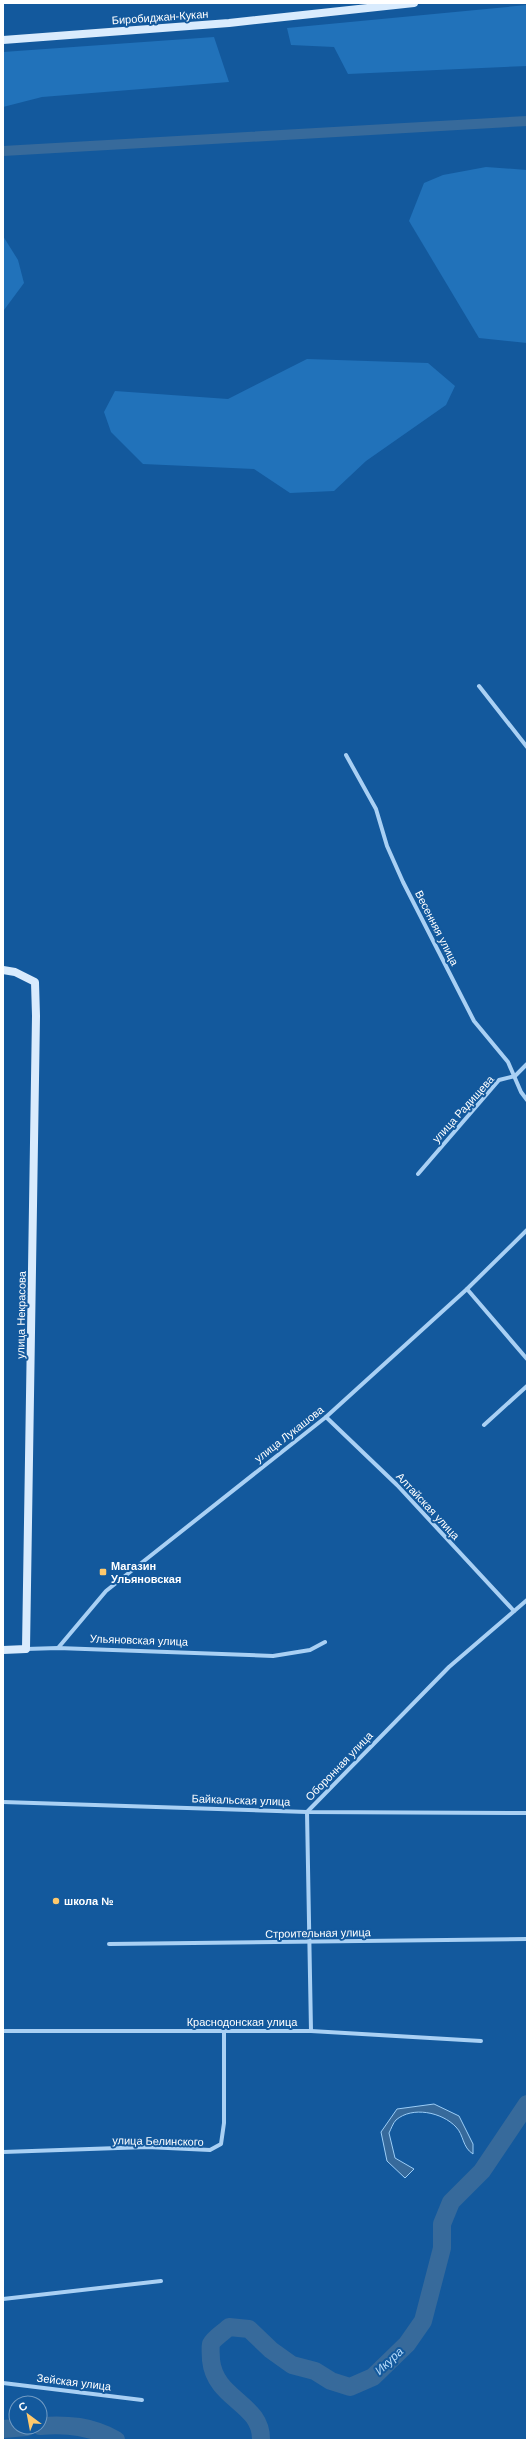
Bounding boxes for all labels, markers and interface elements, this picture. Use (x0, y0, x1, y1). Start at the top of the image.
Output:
street label: Биробиджан-Кукан (111, 8, 209, 26)
street label: Весенняя улица (413, 889, 461, 968)
street label: улица Радищева (430, 1072, 497, 1145)
street label: улица Некрасова (14, 1270, 28, 1359)
street label: улица Лукашова (252, 1403, 327, 1465)
street label: Алтайская улица (394, 1470, 463, 1542)
place label: Магазин Ульяновская (111, 1560, 181, 1585)
marker: Магазин Ульяновская (98, 1567, 108, 1577)
street label: Ульяновская улица (90, 1632, 189, 1648)
street label: Оборонная улица (303, 1729, 375, 1803)
street label: Байкальская улица (191, 1792, 291, 1808)
place label: школа № (64, 1895, 113, 1907)
marker: школа № (51, 1896, 61, 1906)
street label: Строительная улица (265, 1926, 372, 1940)
street label: Краснодонская улица (187, 2016, 298, 2028)
street label: улица Белинского (112, 2134, 204, 2148)
water label: Икура (372, 2344, 406, 2378)
street label: Зейская улица (36, 2371, 113, 2393)
north arrow (8, 2395, 48, 2435)
text: С (16, 2399, 29, 2414)

